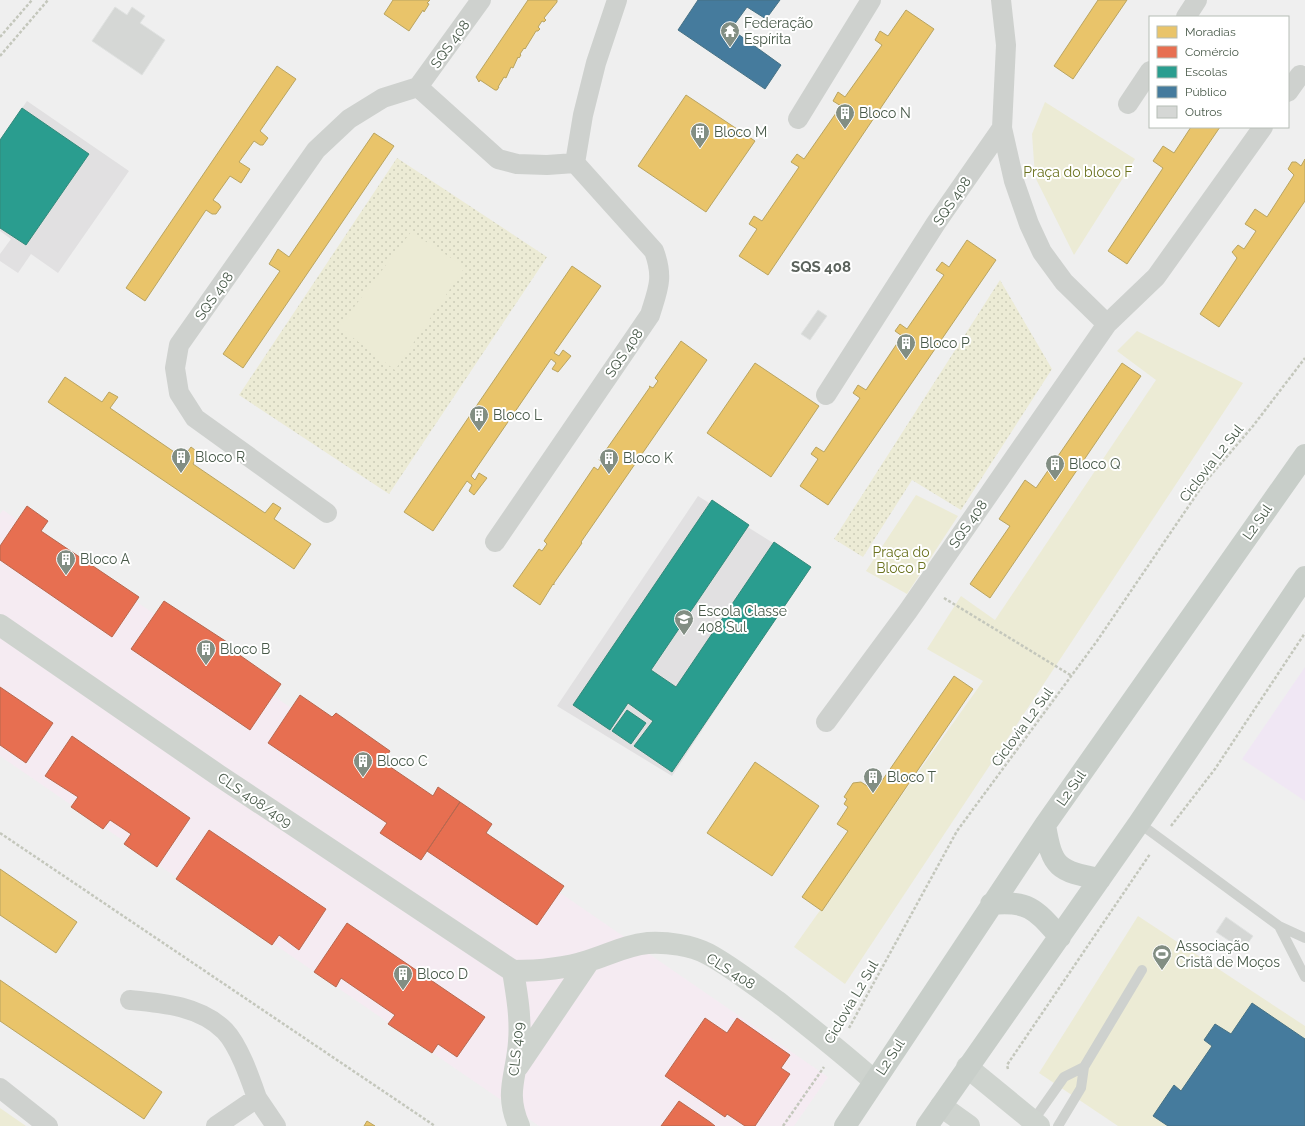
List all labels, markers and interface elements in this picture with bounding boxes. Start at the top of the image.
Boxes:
place label: Federação Espírita [744,15,813,47]
legend [1149,16,1289,128]
street label: SQS 408 [427,17,473,71]
temple icon: Federação Espírita [719,20,741,48]
text: Moradias [1185,25,1236,39]
text: Comércio [1185,45,1239,59]
text: Escolas [1185,65,1228,79]
text: Público [1185,85,1227,99]
building icon: Bloco N [834,102,856,130]
place label: Bloco N [859,105,911,121]
text: Outros [1185,105,1222,119]
building icon: Bloco M [689,121,711,149]
place label: Bloco M [714,124,767,140]
park label: Praça do bloco F [1023,164,1133,180]
street label: SQS 408 [930,173,974,229]
district label: SQS 408 [791,258,851,276]
street label: SQS 408 [192,269,236,323]
street label: SQS 408 [602,325,646,381]
building icon: Bloco P [895,332,917,360]
place label: Bloco P [920,335,970,351]
building icon: Bloco L [468,404,490,432]
place label: Bloco L [493,407,542,423]
street label: Ciclovia L2 Sul [1176,421,1246,505]
building icon: Bloco R [170,446,192,474]
building icon: Bloco K [598,447,620,475]
place label: Bloco R [195,449,245,465]
place label: Bloco K [623,450,673,466]
building icon: Bloco Q [1044,453,1066,481]
place label: Bloco Q [1069,456,1120,472]
street label: SQS 408 [946,497,990,551]
street label: L2 Sul [1239,501,1275,543]
park label: Praça do Bloco P [872,544,930,576]
building icon: Bloco A [55,548,77,576]
place label: Bloco A [80,551,131,567]
place label: Escola Classe 408 Sul [698,603,787,635]
school or university icon: Escola Classe 408 Sul [673,608,695,636]
building icon: Bloco B [195,638,217,666]
place label: Bloco B [220,641,270,657]
street label: Ciclovia L2 Sul [988,684,1056,770]
building icon: Bloco C [352,750,374,778]
place label: Bloco C [377,753,428,769]
building icon: Bloco T [862,766,884,794]
street label: L2 Sul [1053,767,1089,809]
street label: CLS 408/409 [215,769,295,831]
place label: Bloco T [887,769,937,785]
place label: Associação Cristã de Moços [1176,938,1280,970]
sports icon: Associação Cristã de Moços [1151,943,1173,971]
street label: CLS 408 [704,950,758,992]
street label: Ciclovia L2 Sul [821,957,881,1047]
building icon: Bloco D [392,963,414,991]
place label: Bloco D [417,966,468,982]
street label: CLS 409 [505,1021,527,1077]
street label: L2 Sul [872,1036,908,1078]

